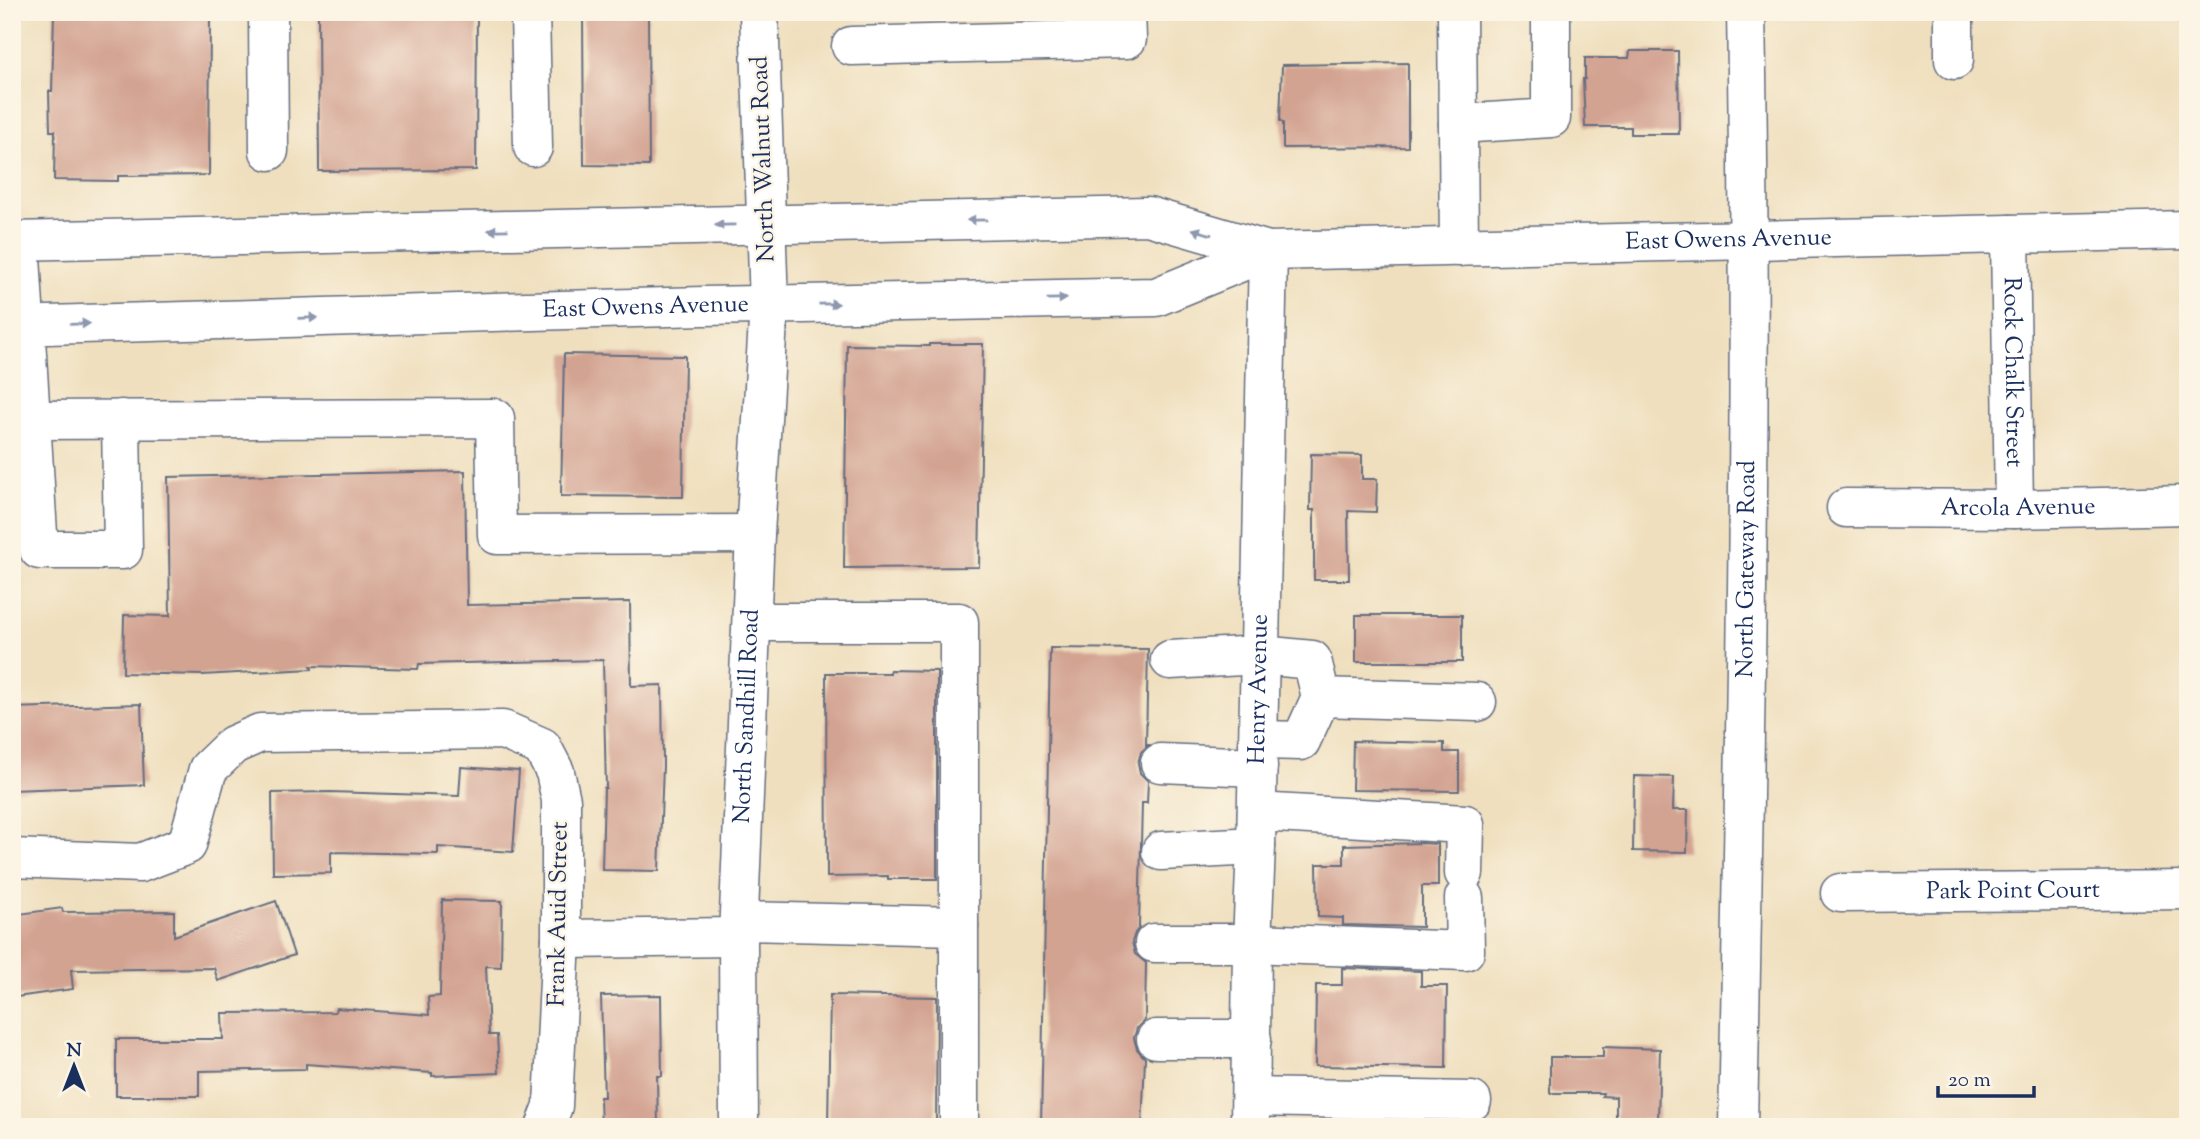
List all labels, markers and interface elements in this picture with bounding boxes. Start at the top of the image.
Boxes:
street label: North Walnut Road [743,55,785,263]
one-way arrow [966,214,988,225]
one-way arrow [714,219,736,231]
street label: East Owens Avenue [1625,221,1832,260]
one-way arrow [487,224,509,236]
one-way arrow [1192,227,1213,237]
street label: Rock Chalk Street [1994,277,2030,467]
street label: East Owens Avenue [542,288,749,328]
one-way arrow [1046,293,1068,305]
one-way arrow [818,298,840,309]
one-way arrow [297,312,319,323]
one-way arrow [70,318,92,330]
street label: North Gateway Road [1729,460,1765,678]
street label: Arcola Avenue [1940,490,2096,526]
street label: North Sandhill Road [726,608,769,824]
street label: Henry Avenue [1241,614,1278,765]
street label: Frank Auid Street [540,821,578,1007]
street label: Park Point Court [1926,874,2100,909]
north arrow [38,1030,108,1100]
text: N [66,1038,82,1065]
scale bar [1938,1055,2034,1099]
text: 20 m [1948,1066,1991,1096]

